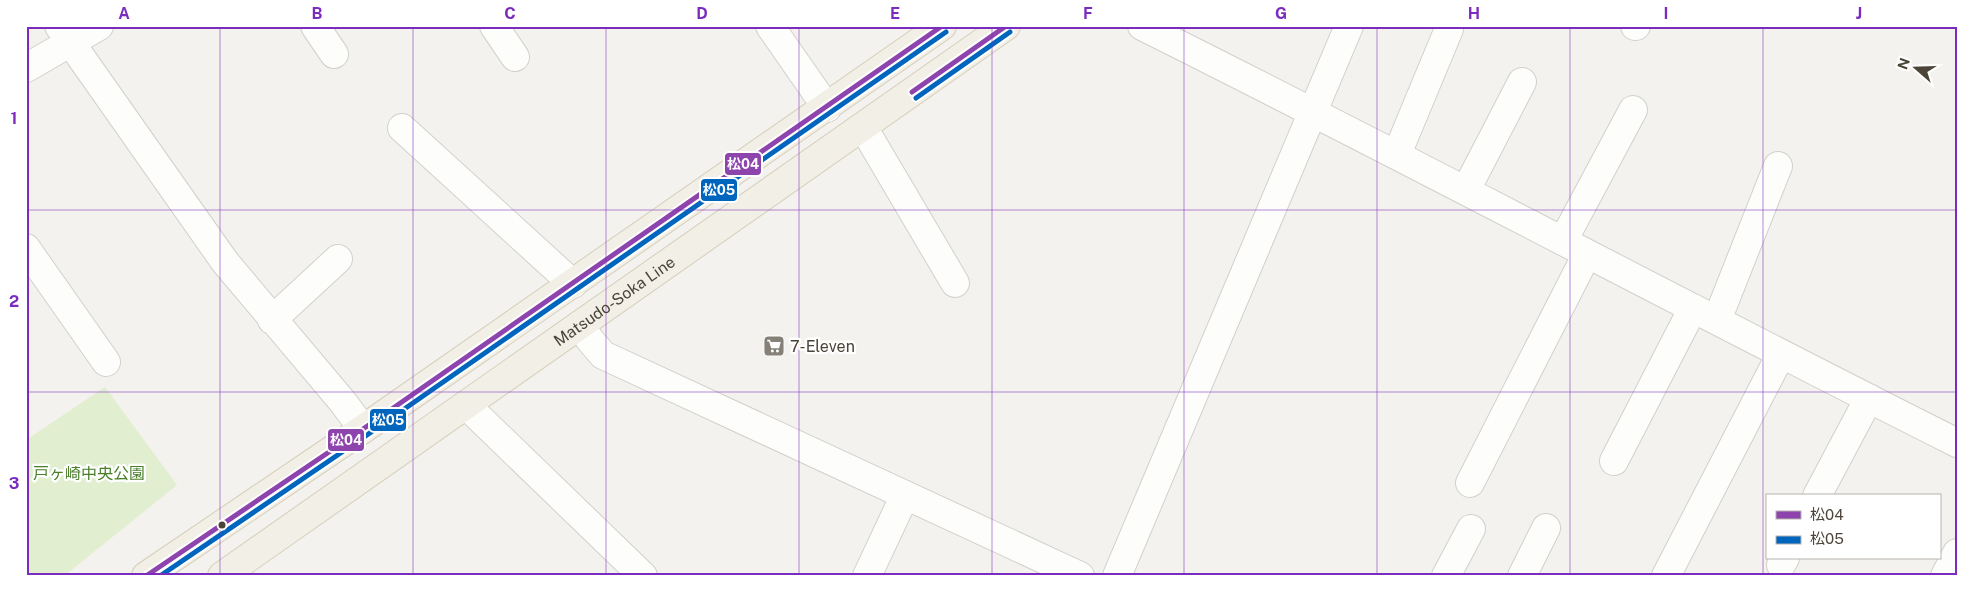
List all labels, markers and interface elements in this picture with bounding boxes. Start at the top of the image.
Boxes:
text: A [118,4,130,23]
text: B [312,4,323,23]
text: C [504,4,516,23]
text: D [696,4,708,23]
text: E [890,4,900,23]
text: F [1083,4,1093,23]
text: G [1275,4,1287,23]
text: H [1468,4,1480,23]
text: I [1664,4,1668,23]
text: J [1856,4,1862,23]
north arrow [1890,42,1940,92]
text: N [1894,56,1913,71]
text: 1 [11,109,17,128]
line badge: 松04 [724,152,762,176]
text: 松04 [727,156,759,172]
line badge: 松05 [700,178,738,202]
text: 松05 [703,182,735,198]
street label: Matsudo-Soka Line [550,252,679,350]
text: 2 [9,292,19,311]
supermarket icon: 7-Eleven [762,334,786,358]
place label: 7-Eleven [790,337,855,356]
line badge: 松05 [369,408,407,432]
text: 松05 [372,412,404,428]
line badge: 松04 [327,428,365,452]
text: 松04 [330,432,362,448]
park label: 戸ヶ崎中央公園 [33,464,145,483]
text: 3 [9,474,19,493]
legend [1766,494,1940,560]
text: 松04 [1810,506,1844,523]
unlabelled marker [217,520,227,530]
text: 松05 [1810,530,1844,547]

